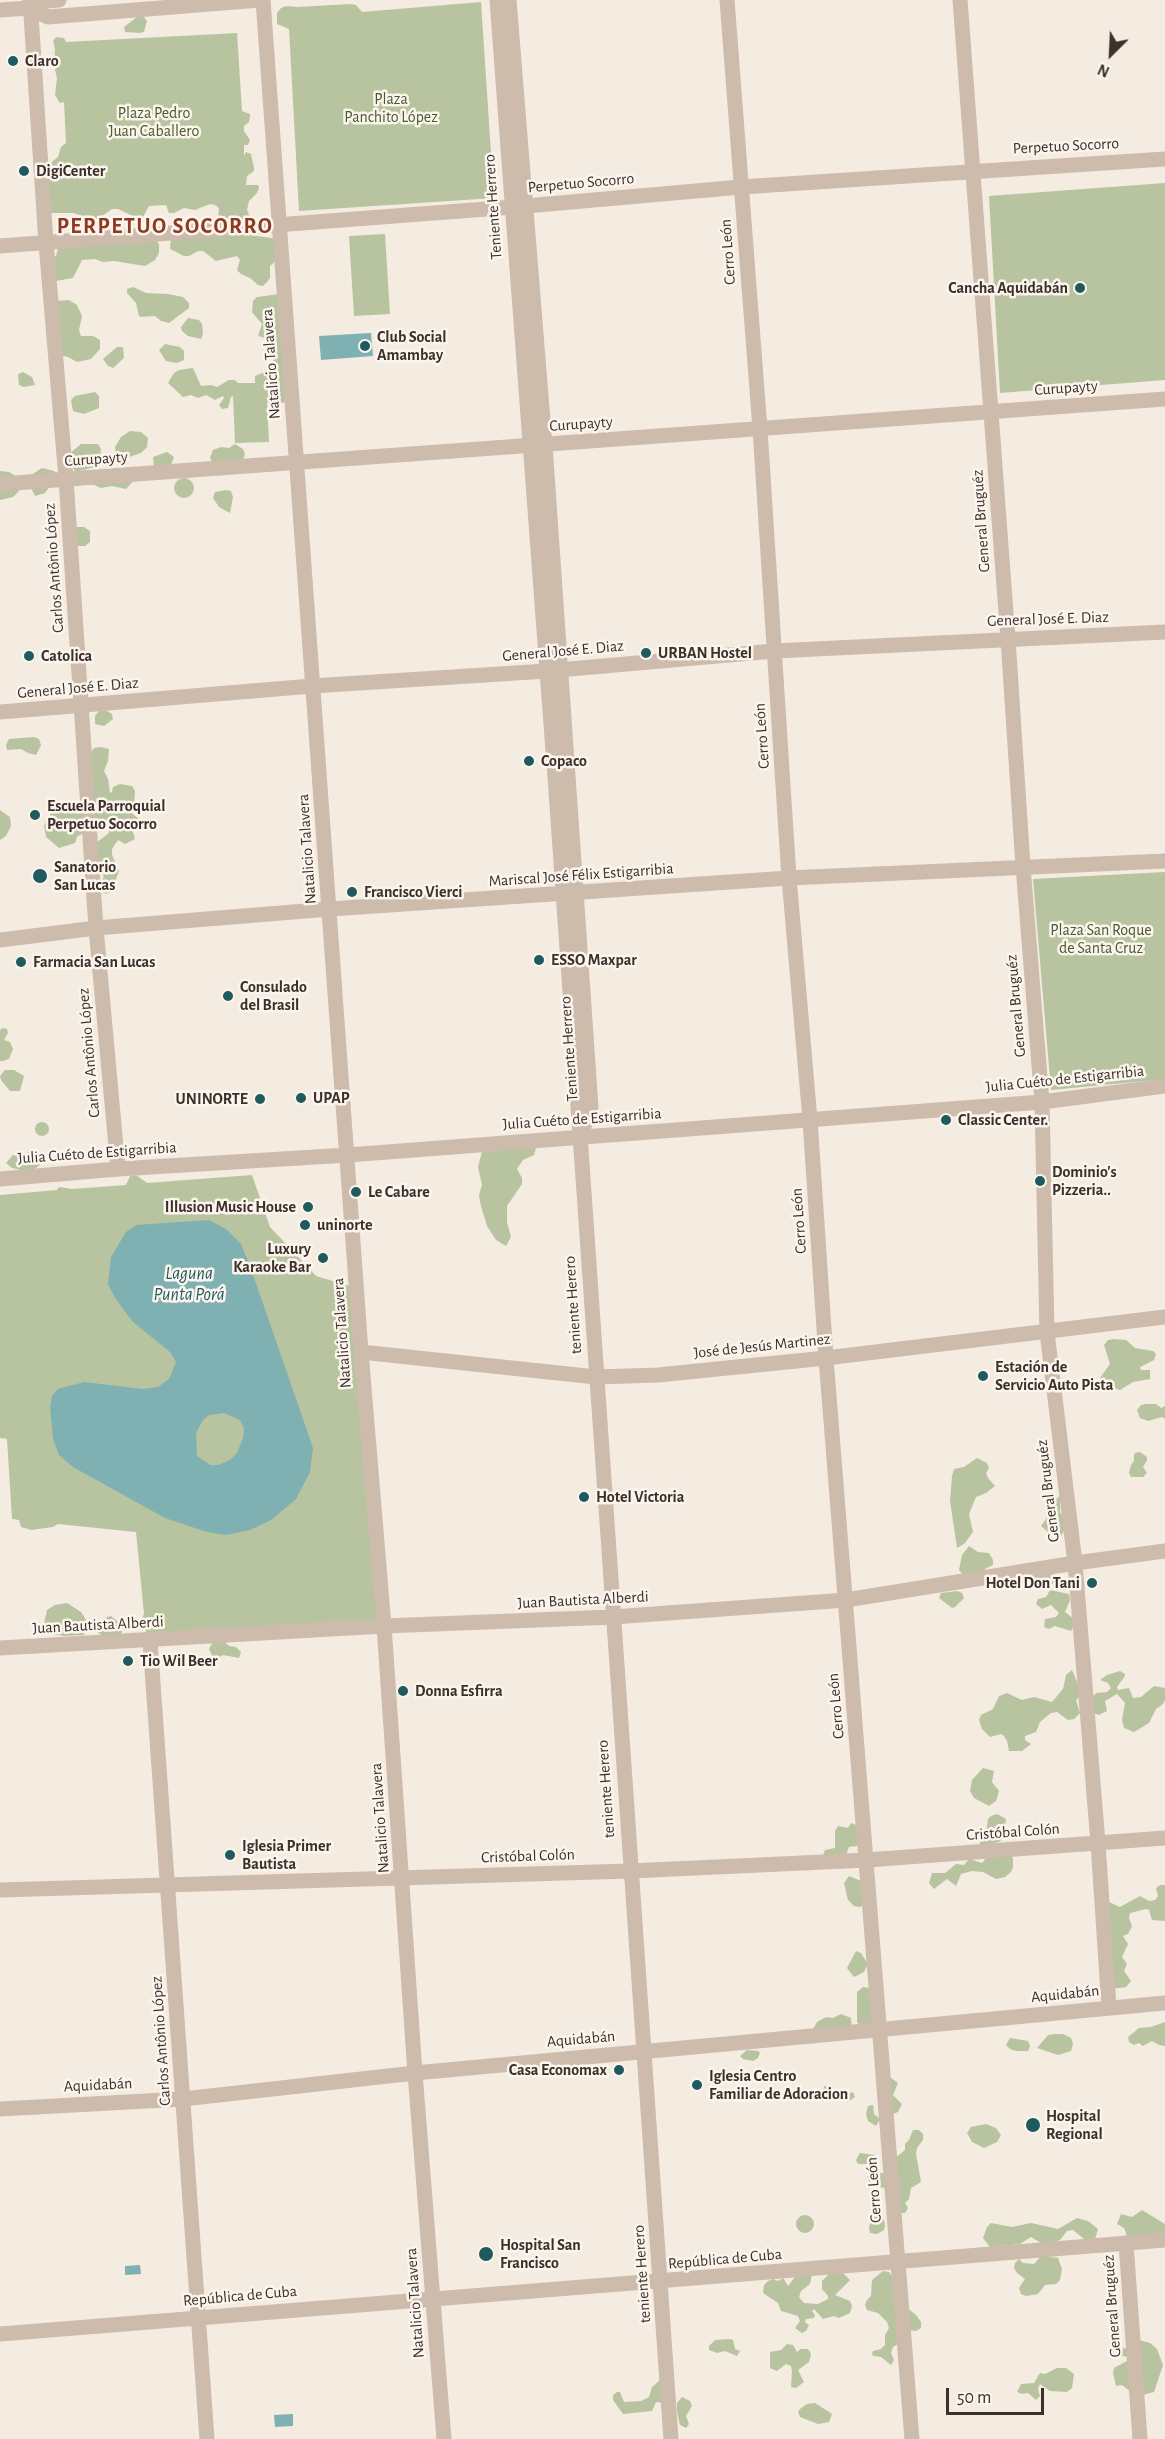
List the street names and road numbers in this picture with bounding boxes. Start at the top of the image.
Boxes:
street label: Perpetuo Socorro [1012,134,1120,158]
street label: Teniente Herrero [480,154,506,260]
street label: Perpetuo Socorro [527,169,635,197]
street label: Cerro León [716,218,740,286]
street label: Natalicio Talavera [258,308,284,420]
street label: Curupayty [1034,376,1098,400]
street label: Curupayty [549,412,613,436]
street label: Curupayty [64,447,128,471]
street label: General Bruguéz [968,469,994,573]
street label: Carlos Antônio López [40,502,68,634]
street label: General José E. Diaz [987,607,1109,631]
street label: General José E. Diaz [501,636,625,666]
street label: General José E. Diaz [16,673,140,703]
street label: Cerro León [750,702,774,770]
street label: Natalicio Talavera [294,793,320,905]
street label: Mariscal José Félix Estigarribia [488,859,674,891]
street label: General Bruguéz [1002,954,1030,1058]
street label: Carlos Antônio López [74,987,104,1119]
street label: Teniente Herrero [556,996,582,1102]
street label: Julia Cuéto de Estigarribia [985,1061,1145,1097]
street label: Julia Cuéto de Estigarribia [502,1104,662,1134]
street label: Julia Cuéto de Estigarribia [17,1138,177,1168]
street label: Cerro León [787,1187,811,1255]
street label: teniente Herero [560,1255,586,1355]
street label: Natalicio Talavera [329,1277,355,1389]
street label: José de Jesús Martinez [693,1329,831,1363]
street label: General Bruguéz [1032,1439,1064,1543]
street label: Juan Bautista Alberdi [517,1587,649,1613]
street label: Juan Bautista Alberdi [32,1612,164,1638]
street label: Cerro León [824,1672,848,1740]
street label: teniente Herero [593,1739,619,1839]
street label: Natalicio Talavera [367,1762,393,1874]
street label: Cristóbal Colón [966,1819,1060,1845]
street label: Cristóbal Colón [481,1845,575,1867]
street label: Carlos Antônio López [147,1975,175,2107]
street label: Aquidabán [1030,1981,1100,2007]
street label: Aquidabán [546,2026,616,2052]
street label: Aquidabán [63,2074,133,2096]
street label: Cerro León [862,2156,886,2224]
street label: teniente Herero [629,2224,655,2324]
street label: República de Cuba [667,2244,783,2274]
street label: Natalicio Talavera [402,2247,428,2359]
street label: General Bruguéz [1099,2254,1125,2358]
street label: República de Cuba [182,2281,298,2311]

